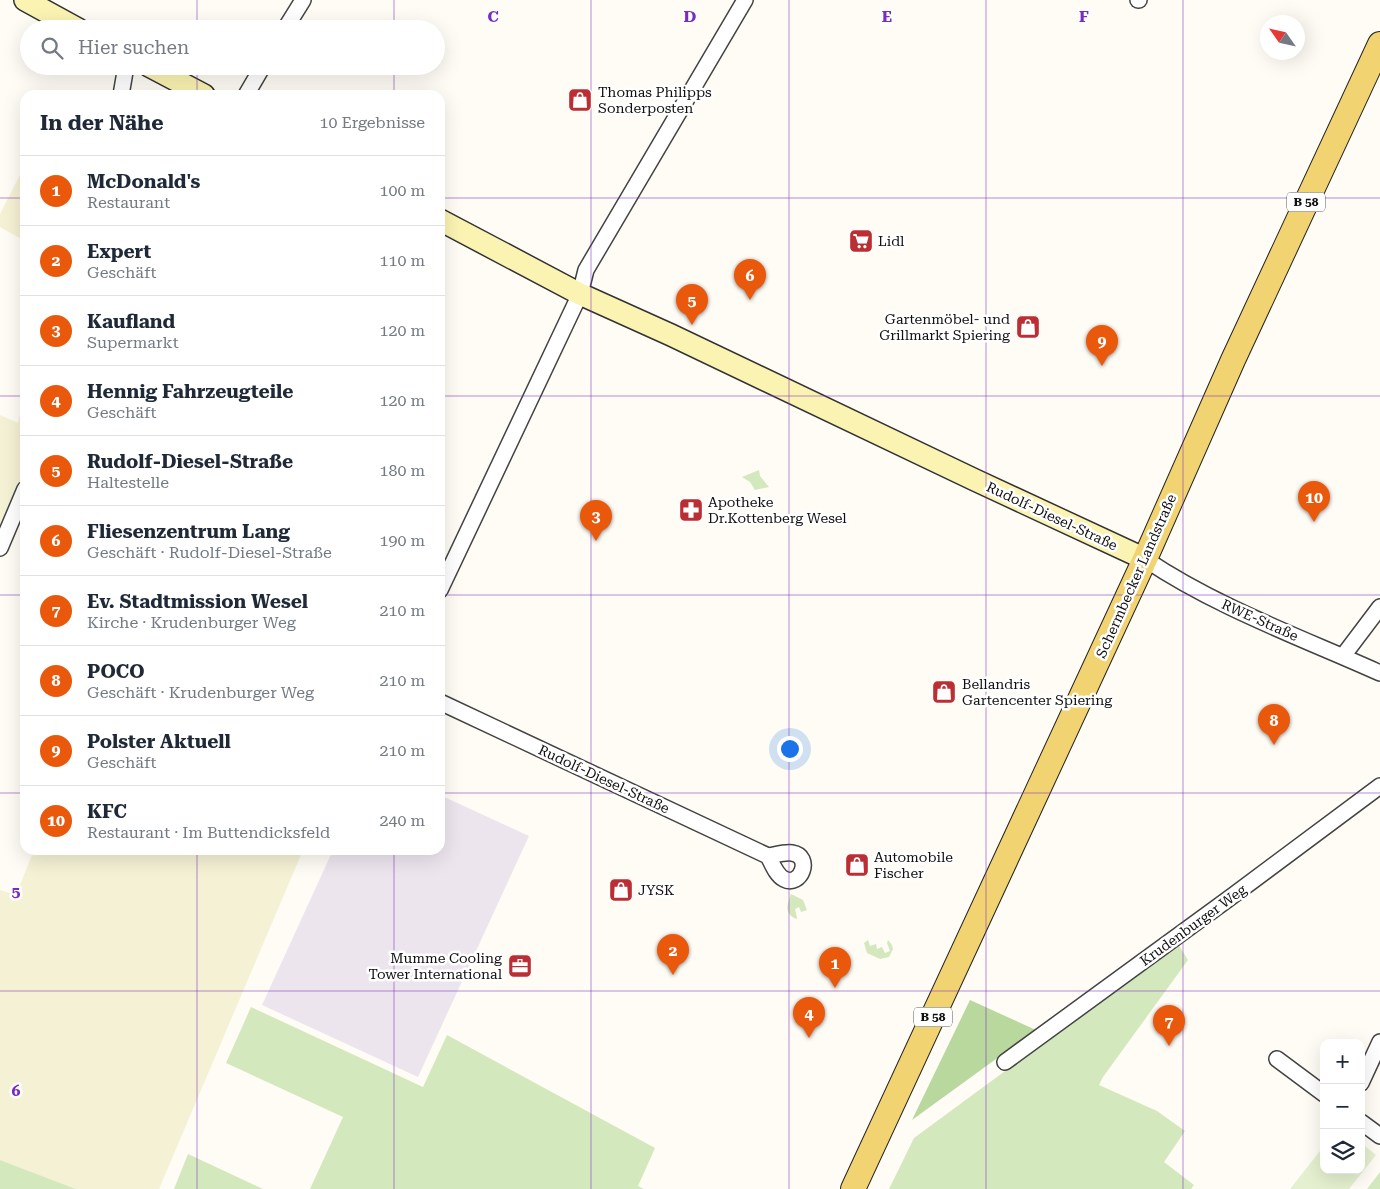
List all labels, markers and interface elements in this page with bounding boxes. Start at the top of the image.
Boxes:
text: C [487,7,499,26]
text: D [684,7,697,26]
text: E [882,7,892,26]
text: F [1079,7,1089,26]
north arrow [1260,15,1305,60]
search box [20,20,445,75]
icon: search [38,34,66,62]
text: Hier suchen [78,36,189,59]
place label: Thomas Philipps Sonderposten [598,84,712,116]
shop icon: Thomas Philipps Sonderposten [567,87,593,113]
text: In der Nähe [40,111,163,135]
text: 10 Ergebnisse [319,113,425,132]
text: McDonald's [87,170,200,193]
text: 1 [52,181,60,200]
text: 100 m [379,181,425,200]
road number: B 58 [1287,192,1325,212]
text: Restaurant [87,193,170,212]
supermarket icon: Lidl [848,228,874,254]
place label: Lidl [878,233,905,249]
text: Expert [87,240,151,263]
text: 2 [52,251,60,270]
text: 110 m [379,251,425,270]
pin: 6 [734,259,766,300]
text: Geschäft [87,263,157,282]
pin: 5 [676,284,708,325]
text: Kaufland [87,310,175,333]
place label: Gartenmöbel- und Grillmarkt Spiering [879,311,1010,343]
shop icon: Gartenmöbel- und Grillmarkt Spiering [1015,314,1041,340]
text: 3 [52,321,60,340]
text: 120 m [379,321,425,340]
pin: 9 [1086,325,1118,366]
text: Supermarkt [87,333,179,352]
text: Hennig Fahrzeugteile [87,380,293,403]
text: 4 [52,391,60,410]
text: 120 m [379,391,425,410]
text: Geschäft [87,403,157,422]
text: Rudolf-Diesel-Straße [87,450,293,473]
text: 5 [52,461,60,480]
text: 180 m [379,461,425,480]
text: Haltestelle [87,473,169,492]
street label: Rudolf-Diesel-Straße [984,479,1120,554]
pin: 10 [1298,481,1330,522]
street label: Schermbecker Landstraße [1093,491,1180,660]
place label: Apotheke Dr.Kottenberg Wesel [708,494,847,526]
pharmacy icon: Apotheke Dr.Kottenberg Wesel [678,497,704,523]
pin: 3 [580,500,612,541]
text: Fliesenzentrum Lang [87,520,290,543]
text: 6 [52,531,60,550]
text: 190 m [379,531,425,550]
text: Geschäft · Rudolf-Diesel-Straße [87,543,332,562]
text: Ev. Stadtmission Wesel [87,590,308,613]
street label: RWE-Straße [1219,596,1301,644]
text: 7 [52,601,60,620]
text: 210 m [379,601,425,620]
text: Kirche · Krudenburger Weg [87,613,296,632]
text: POCO [87,660,144,683]
text: 8 [52,671,60,690]
text: 210 m [379,671,425,690]
place label: Bellandris Gartencenter Spiering [962,676,1112,708]
shop icon: Bellandris Gartencenter Spiering [931,679,957,705]
text: Geschäft · Krudenburger Weg [87,683,314,702]
pin: 8 [1258,704,1290,745]
text: Polster Aktuell [87,730,231,753]
your location [777,736,803,762]
text: 9 [52,741,60,760]
text: 210 m [379,741,425,760]
street label: Rudolf-Diesel-Straße [536,742,672,817]
text: Geschäft [87,753,157,772]
text: KFC [87,800,127,823]
text: 10 [47,811,65,830]
text: 240 m [379,811,425,830]
text: Restaurant · Im Buttendicksfeld [87,823,330,842]
place label: Automobile Fischer [874,849,953,881]
shop icon: Automobile Fischer [844,852,870,878]
shop icon: JYSK [608,877,634,903]
street label: Krudenburger Weg [1137,881,1249,969]
text: 5 [12,882,21,901]
place label: JYSK [638,882,674,898]
pin: 2 [657,934,689,975]
pin: 1 [819,947,851,988]
place label: Mumme Cooling Tower International [368,950,503,982]
office icon: Mumme Cooling Tower International [507,953,533,979]
pin: 4 [793,997,825,1038]
pin: 7 [1153,1005,1185,1046]
road number: B 58 [914,1008,952,1026]
map controls [1320,1039,1365,1174]
button: + [1320,1039,1365,1084]
text: 6 [12,1081,21,1100]
button: − [1320,1084,1365,1129]
button: layers [1320,1129,1365,1174]

